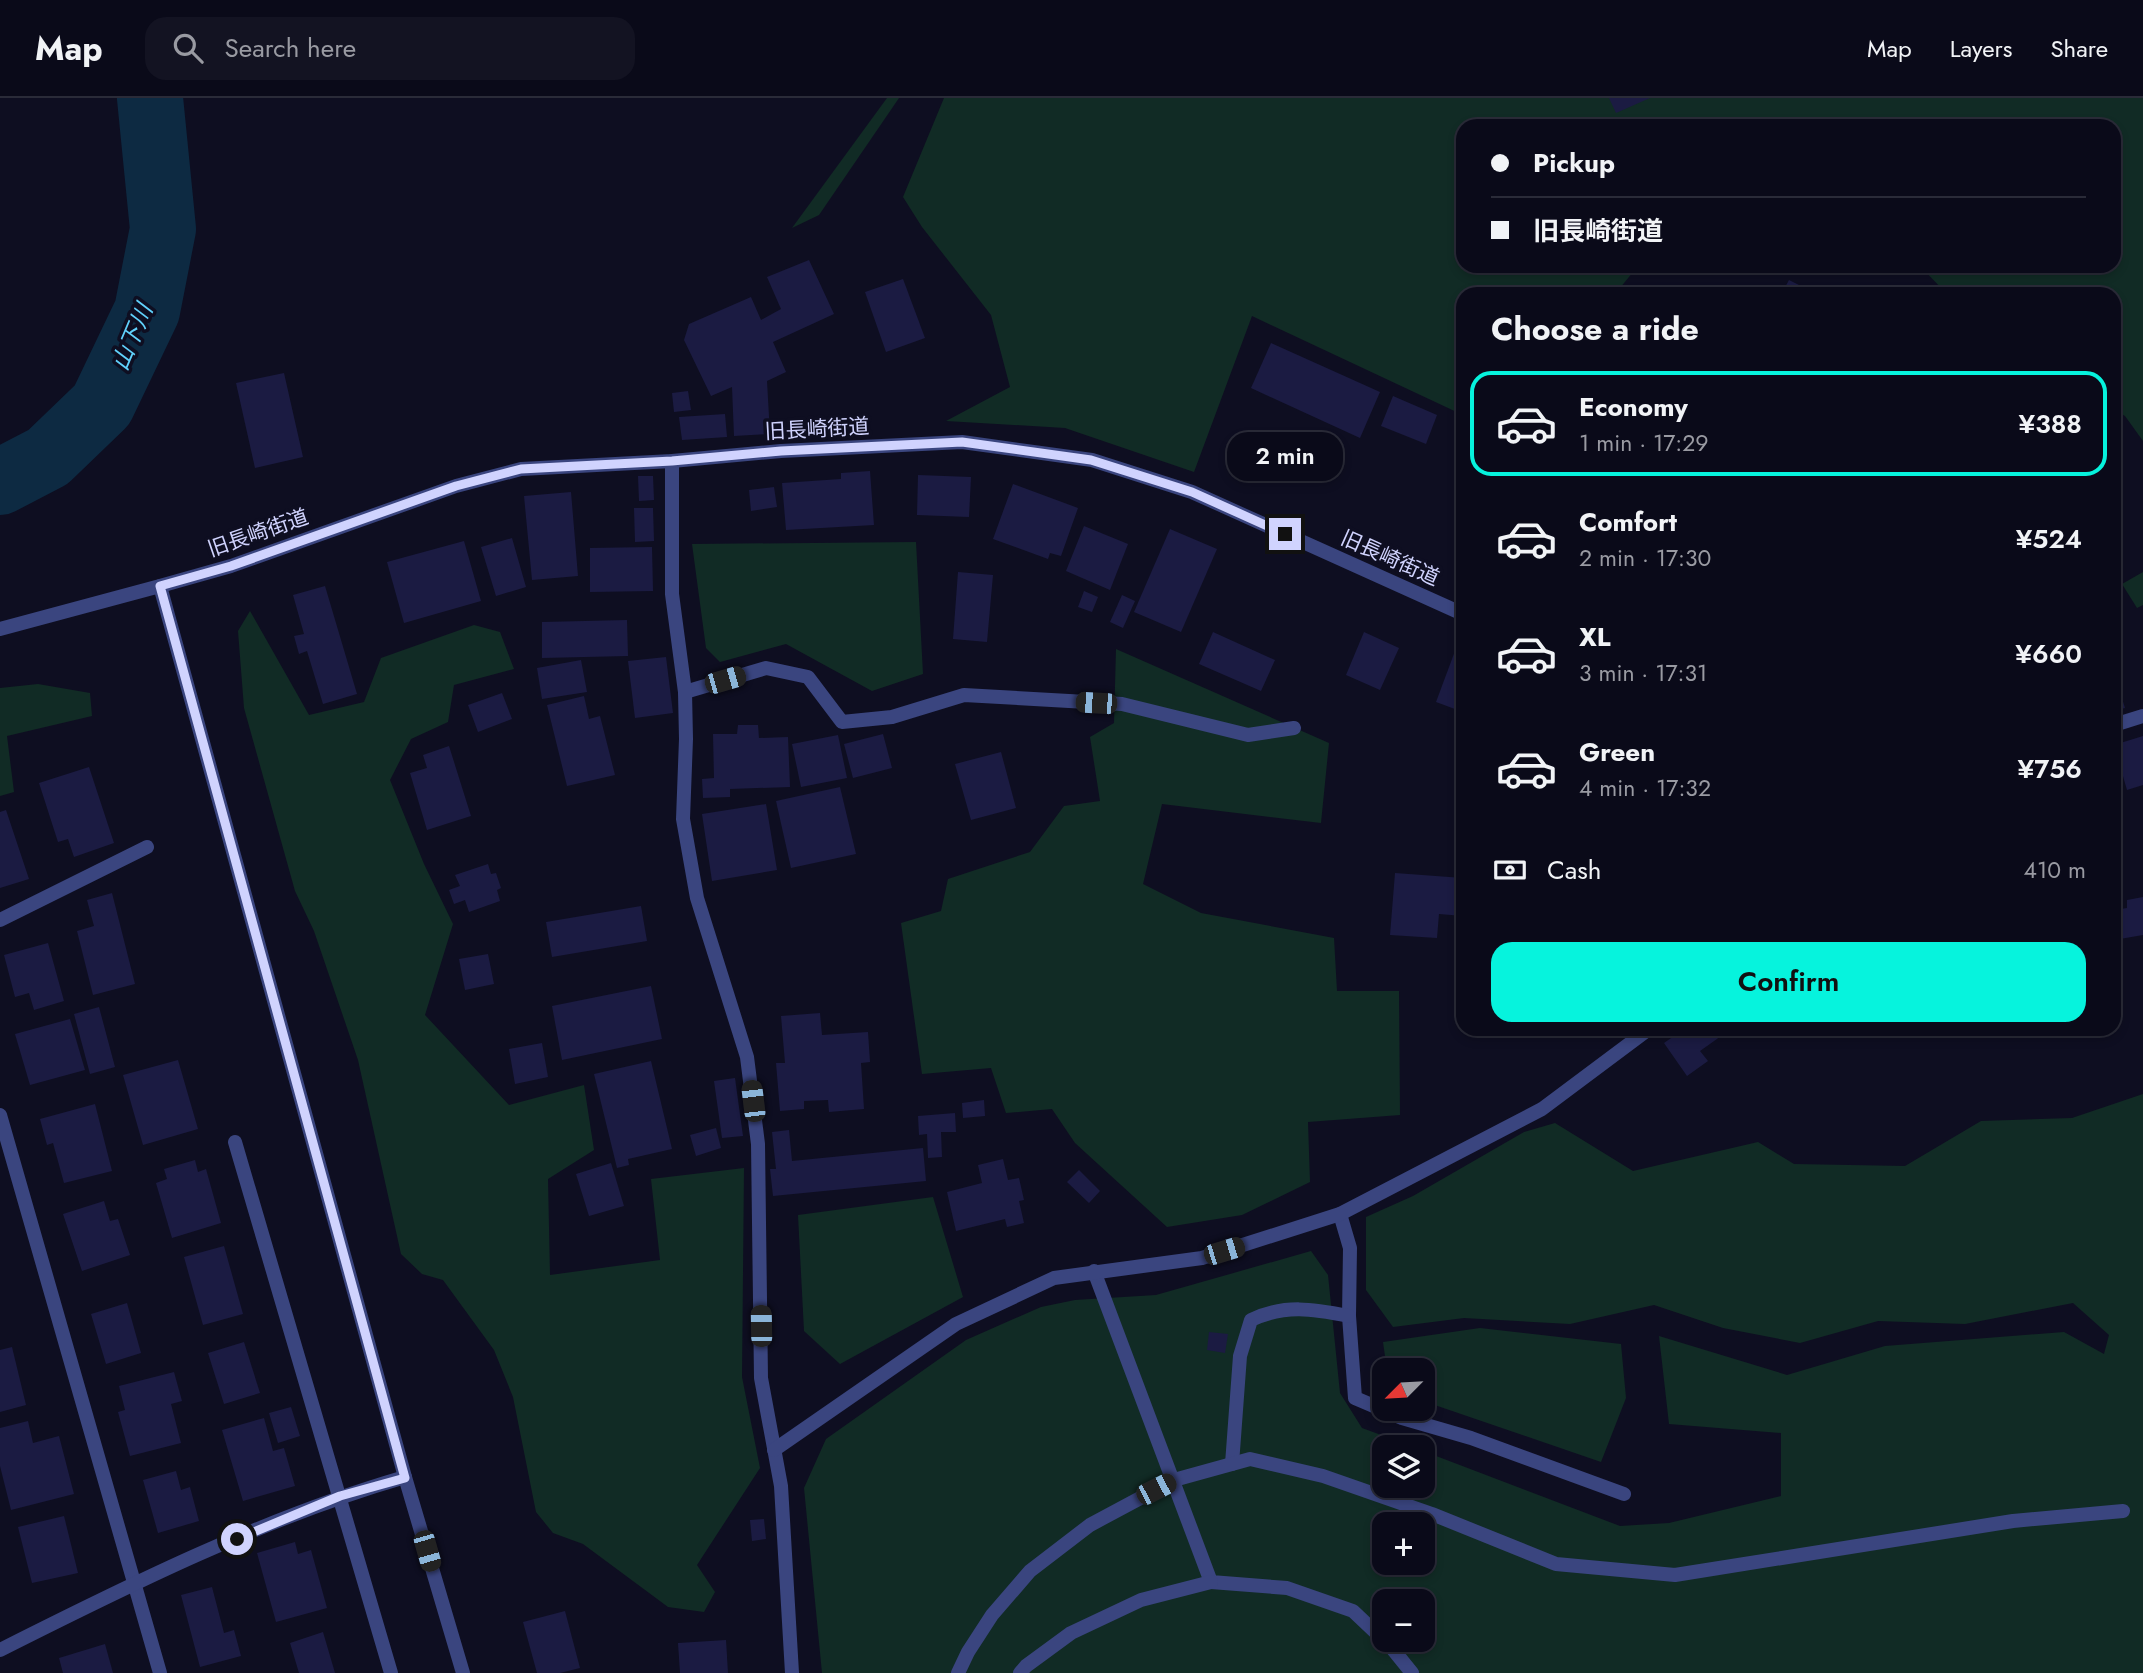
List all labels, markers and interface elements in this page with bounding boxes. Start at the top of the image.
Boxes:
search box [145,17,635,80]
text: Map [35,25,103,72]
icon: search [169,29,207,67]
text: Search here [225,29,356,67]
text: Map [1867,31,1912,66]
text: Layers [1950,31,2012,66]
text: Share [2050,31,2108,66]
text: Pickup [1533,144,1615,182]
text: 旧長崎街道 [1533,212,1663,250]
water label: 山下川 [103,296,162,375]
text: Choose a ride [1491,306,1699,352]
text: Economy [1579,388,1688,426]
icon: car [1495,392,1558,455]
text: ¥388 [2019,405,2082,443]
street label: 旧長崎街道 [764,411,870,447]
text: 1 min · 17:29 [1579,426,1709,460]
callout: 2 min [1227,432,1343,482]
text: 2 min [1255,439,1315,473]
street label: 旧長崎街道 [203,502,313,564]
text: Comfort [1579,503,1677,541]
icon: car [1495,507,1558,570]
route end [1269,518,1301,550]
text: ¥524 [2016,520,2082,558]
street label: 旧長崎街道 [1336,523,1444,593]
text: 2 min · 17:30 [1579,541,1711,575]
text: XL [1579,618,1611,656]
icon: car [1495,622,1558,685]
text: ¥660 [2015,635,2082,673]
text: 3 min · 17:31 [1579,656,1707,690]
car [702,664,749,696]
car [1075,691,1118,715]
text: Green [1579,733,1655,771]
icon: car [1495,737,1558,800]
text: ¥756 [2018,750,2082,788]
text: 4 min · 17:32 [1579,771,1711,805]
icon: cash [1491,851,1529,889]
text: Cash [1547,851,1601,889]
text: 410 m [2024,853,2086,887]
button: Confirm [1491,942,2086,1022]
car [741,1079,766,1123]
car [1201,1235,1248,1267]
car [751,1305,772,1347]
north arrow [1372,1358,1435,1421]
map controls [1372,1358,1435,1652]
button: layers [1372,1435,1435,1498]
car [1133,1470,1180,1508]
button: + [1372,1512,1435,1575]
route start [221,1523,253,1555]
car [412,1528,443,1574]
button: − [1372,1589,1435,1652]

